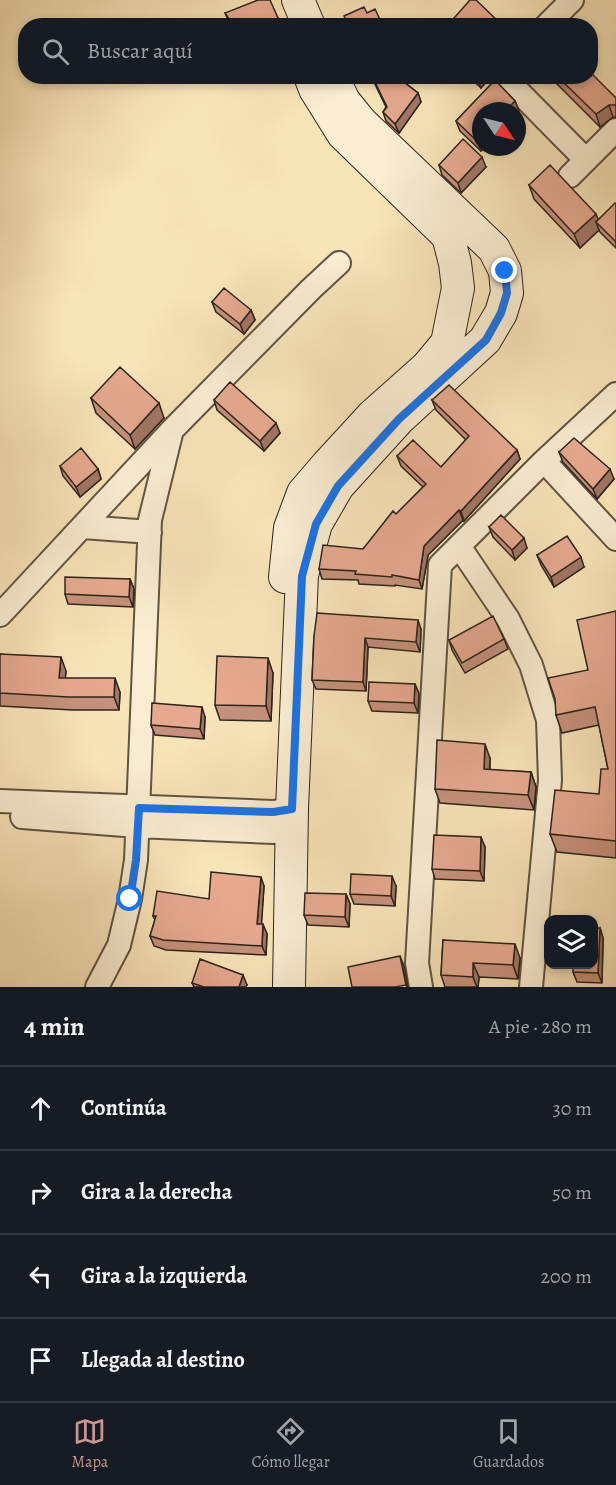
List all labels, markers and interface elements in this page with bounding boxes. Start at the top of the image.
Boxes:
search box [18,18,598,84]
icon: search [39,35,72,68]
text: Buscar aquí [87,36,193,66]
north arrow [472,102,526,156]
route end [491,257,517,283]
route start [116,885,142,911]
map controls [544,915,598,969]
button: layers [544,915,598,969]
text: 4 min [24,1009,85,1044]
text: A pie · 280 m [489,1013,592,1040]
icon: ahead [24,1092,57,1125]
text: Continúa [81,1093,167,1123]
text: 30 m [552,1095,592,1122]
icon: right [24,1176,57,1209]
text: Gira a la derecha [81,1177,232,1207]
text: 50 m [552,1179,592,1206]
icon: left [24,1260,57,1293]
text: Gira a la izquierda [81,1261,247,1291]
text: 200 m [541,1263,592,1290]
icon: arrive [24,1344,57,1377]
text: Llegada al destino [81,1345,245,1375]
tab: Mapa [72,1415,108,1473]
tab: Cómo llegar [251,1415,330,1473]
tab: Guardados [473,1415,544,1473]

